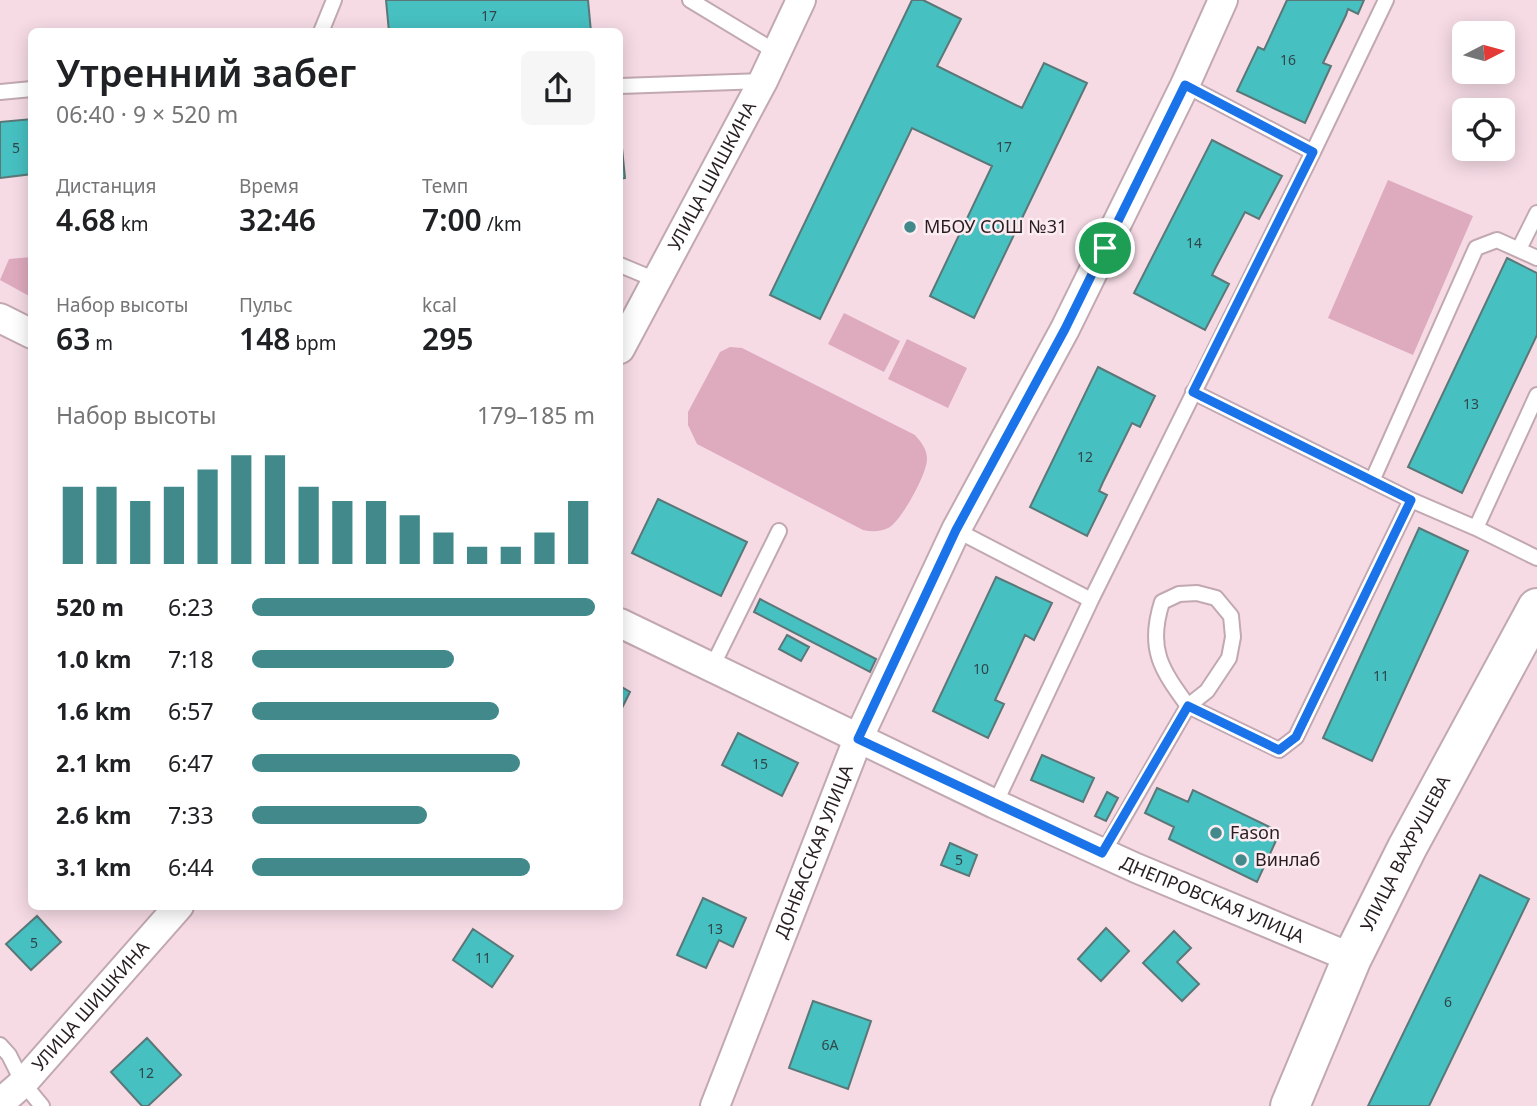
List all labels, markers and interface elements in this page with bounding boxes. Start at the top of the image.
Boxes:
house number: 17 [481,6,497,25]
north arrow [1452,21,1516,84]
map controls [1452,21,1515,161]
text: Утренний забег [56,46,356,98]
house number: 16 [1280,50,1296,69]
button: share [521,51,595,125]
street label: УЛИЦА ШИШКИНА [662,96,761,254]
text: 06:40 · 9 × 520 m [56,98,238,130]
button: locate [1452,98,1515,161]
house number: 17 [996,137,1012,156]
house number: 5 [12,138,20,157]
text: Дистанция [56,173,156,199]
text: Время [239,173,299,199]
text: Темп [422,173,468,199]
text: 4.68 [56,199,116,240]
text: 32:46 [239,199,316,240]
text: 7:00 [422,199,482,240]
text: km [116,211,149,237]
text: /km [482,211,522,237]
place label: МБОУ СОШ №31 [924,214,1067,238]
pin [1075,218,1135,278]
marker: МБОУ СОШ №31 [902,219,918,235]
icon: arrive [1086,229,1124,267]
house number: 14 [1186,233,1202,252]
text: Набор высоты [56,292,188,318]
text: Пульс [239,292,293,318]
text: kcal [422,292,457,318]
text: 63 [56,318,90,359]
text: 148 [239,318,290,359]
text: 295 [422,318,473,359]
text: m [90,330,113,356]
text: bpm [290,330,337,356]
house number: 13 [1463,394,1479,413]
text: Набор высоты [56,399,216,431]
text: 179–185 m [477,399,595,431]
house number: 12 [1077,447,1093,466]
text: 520 m [56,591,124,623]
text: 6:23 [168,591,214,623]
text: 1.0 km [56,643,131,675]
text: 7:18 [168,643,214,675]
house number: 10 [973,659,989,678]
house number: 11 [1373,666,1389,685]
text: 1.6 km [56,695,131,727]
text: 6:57 [168,695,214,727]
text: 2.1 km [56,747,131,779]
text: 6:47 [168,747,214,779]
house number: 15 [752,754,768,773]
street label: ДОНБАССКАЯ УЛИЦА [769,760,858,942]
street label: УЛИЦА ВАХРУШЕВА [1354,770,1455,935]
text: 2.6 km [56,799,131,831]
text: 7:33 [168,799,214,831]
place label: Fason [1230,820,1280,844]
marker: Fason [1208,825,1224,841]
place label: Винлаб [1255,847,1320,871]
house number: 5 [955,850,963,869]
street label: ДНЕПРОВСКАЯ УЛИЦА [1117,850,1309,948]
text: 3.1 km [56,851,131,883]
text: 6:44 [168,851,214,883]
marker: Винлаб [1233,852,1249,868]
house number: 13 [707,919,723,938]
house number: 5 [30,933,38,952]
street label: УЛИЦА ШИШКИНА [26,935,154,1076]
house number: 11 [475,948,491,967]
house number: 6 [1444,992,1452,1011]
house number: 6А [822,1035,839,1054]
house number: 12 [138,1063,154,1082]

